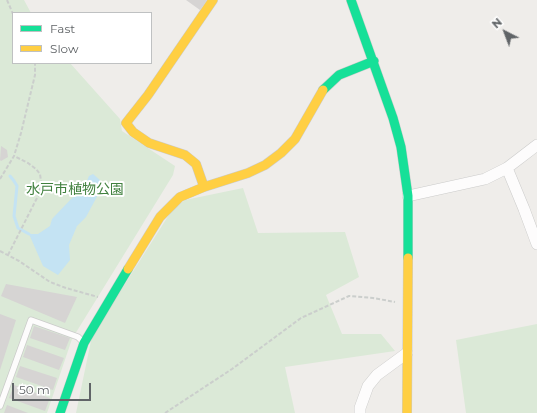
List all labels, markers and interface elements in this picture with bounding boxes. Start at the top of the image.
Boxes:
legend [12,12,152,64]
north arrow [485,12,525,52]
text: N [489,15,505,31]
text: Fast [50,21,75,36]
text: Slow [50,41,79,56]
park label: 水戸市植物公園 [26,182,124,198]
scale bar [14,375,93,401]
text: 50 m [19,382,50,397]

